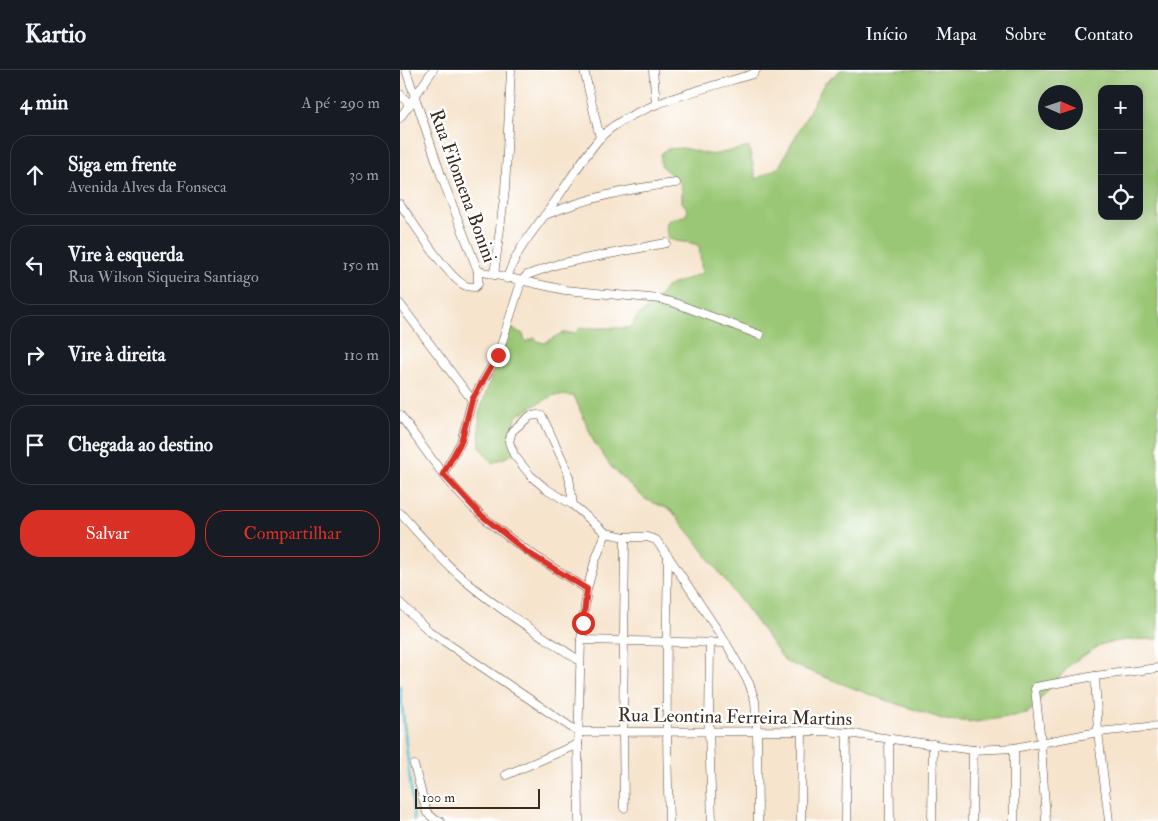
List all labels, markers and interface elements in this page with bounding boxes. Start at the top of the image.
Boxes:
text: Kartio [25,19,86,50]
text: Início [866,23,907,46]
text: Mapa [935,23,977,46]
text: Sobre [1005,23,1046,46]
text: Contato [1074,23,1133,46]
north arrow [1038,85,1083,130]
map controls [1098,85,1143,220]
button: + [1098,85,1143,130]
text: 4 min [20,89,68,116]
text: A pé · 290 m [302,93,380,113]
street label: Rua Filomena Bonini [424,106,502,266]
button: − [1098,130,1143,175]
text: Siga em frente [68,153,176,177]
icon: ahead [21,161,49,189]
text: 30 m [349,165,379,185]
button: locate [1098,175,1143,220]
text: Avenida Alves da Fonseca [68,177,227,197]
text: Vire à esquerda [68,243,183,267]
icon: left [21,251,49,279]
text: 150 m [342,255,379,275]
text: Rua Wilson Siqueira Santiago [68,267,259,287]
icon: right [21,341,49,369]
text: Vire à direita [68,343,165,367]
route end [487,344,510,367]
text: 110 m [344,345,379,365]
icon: arrive [21,431,49,459]
text: Chegada ao destino [68,433,213,457]
button: Salvar [20,510,195,557]
button: Compartilhar [205,510,380,557]
route start [572,612,595,635]
street label: Rua Leontina Ferreira Martins [618,703,852,731]
scale bar [415,786,540,809]
text: 100 m [422,789,455,806]

